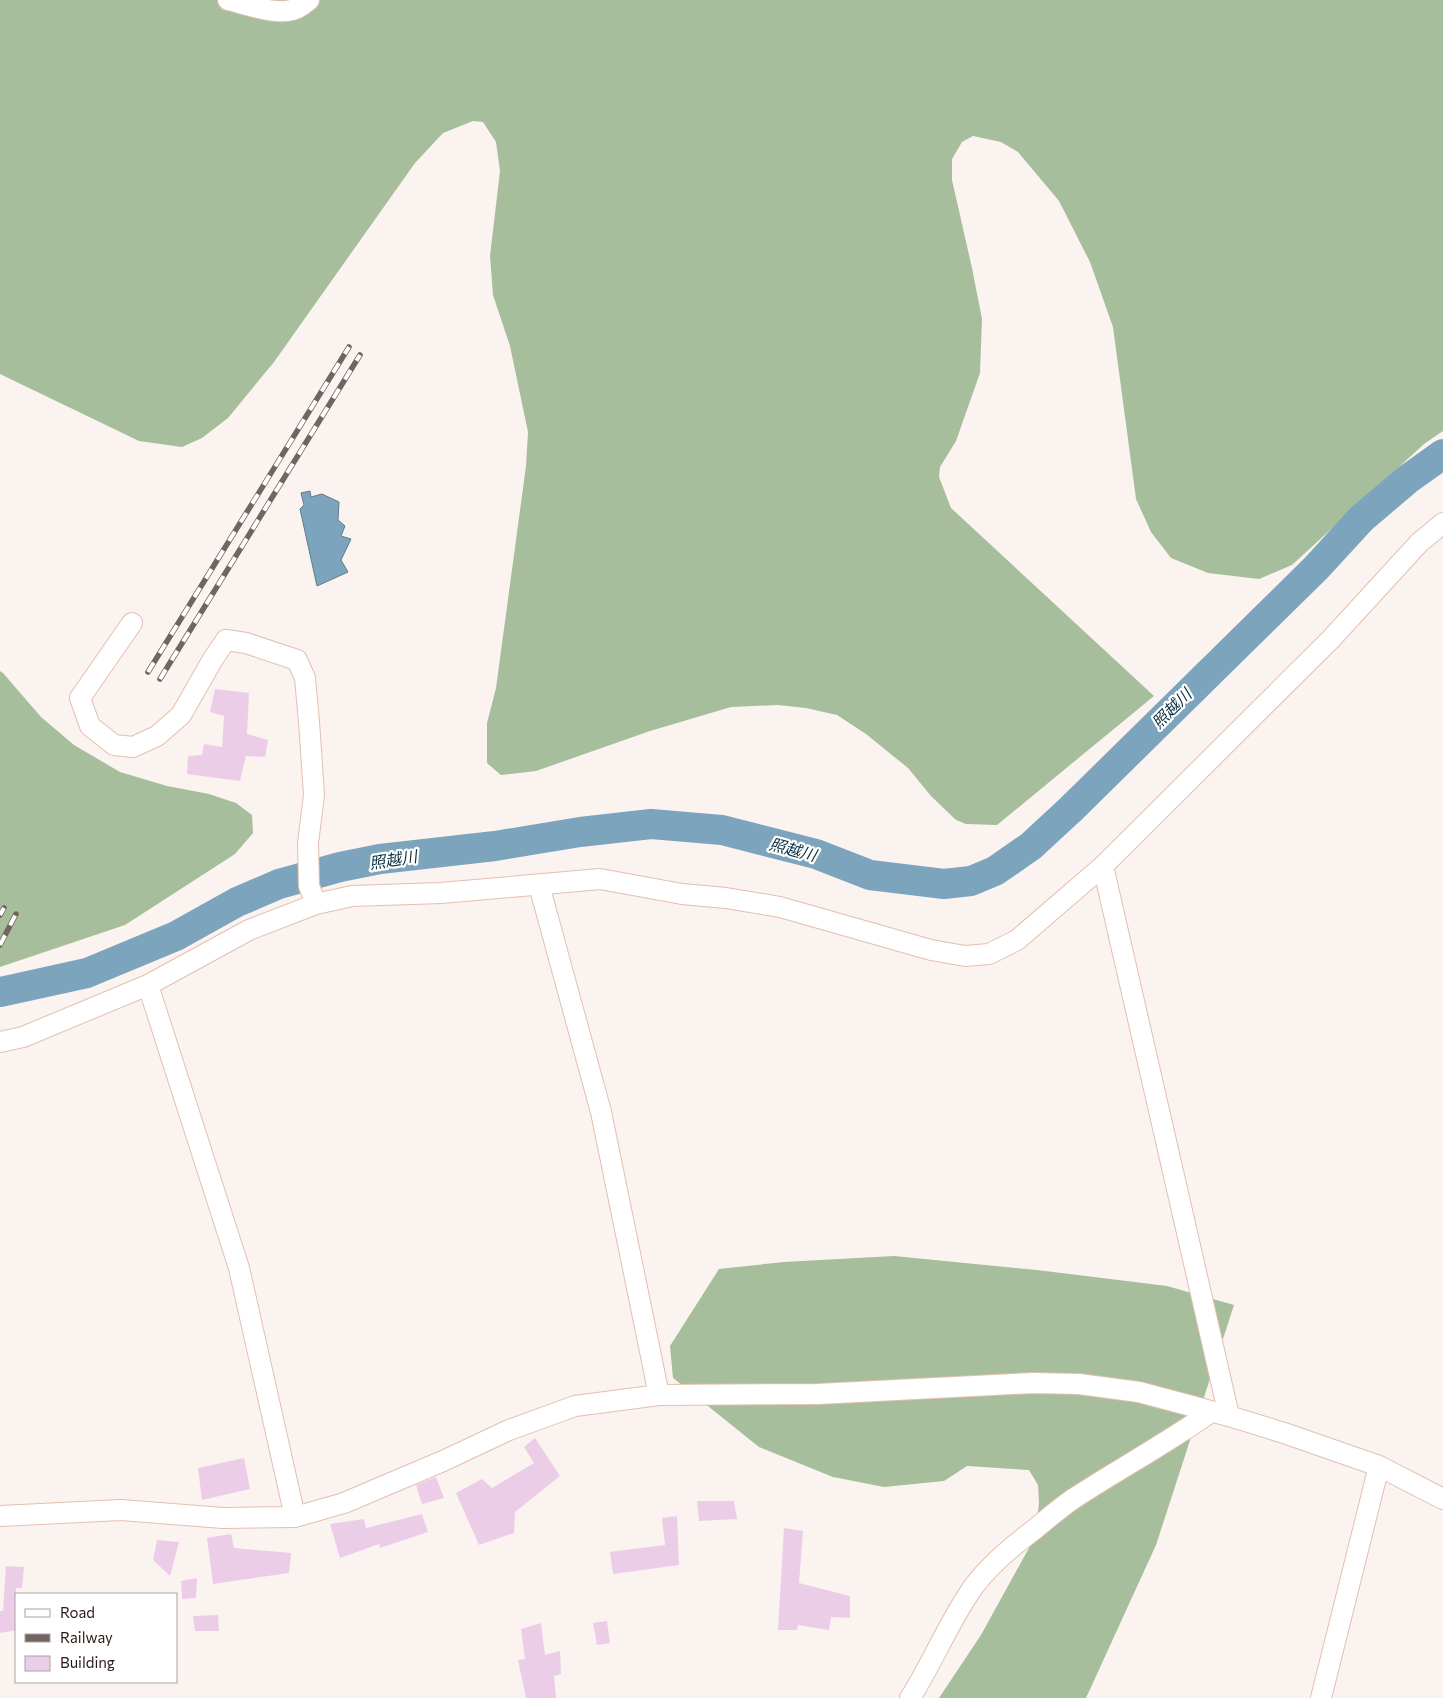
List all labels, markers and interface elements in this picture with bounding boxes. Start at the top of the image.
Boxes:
water label: 照越川 [1147,683,1196,732]
water label: 照越川 [767,834,821,865]
water label: 照越川 [368,846,420,872]
legend [15,1593,178,1683]
text: Road [60,1603,95,1621]
text: Railway [60,1628,113,1646]
text: Building [60,1653,115,1671]

